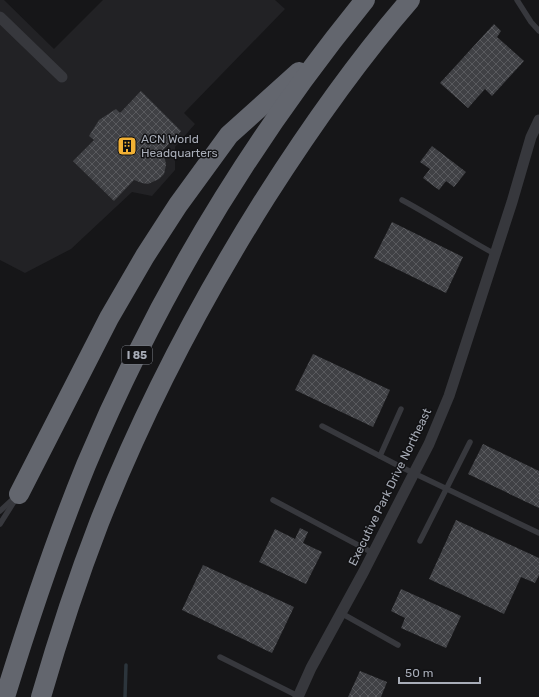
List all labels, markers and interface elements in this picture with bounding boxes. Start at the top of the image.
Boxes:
place label: ACN World Headquarters [141,132,218,160]
building icon: ACN World Headquarters [116,135,138,157]
road number: I 85 [122,346,152,364]
street label: Executive Park Drive Northeast [346,406,434,568]
scale bar [399,659,480,685]
text: 50 m [405,666,433,680]

